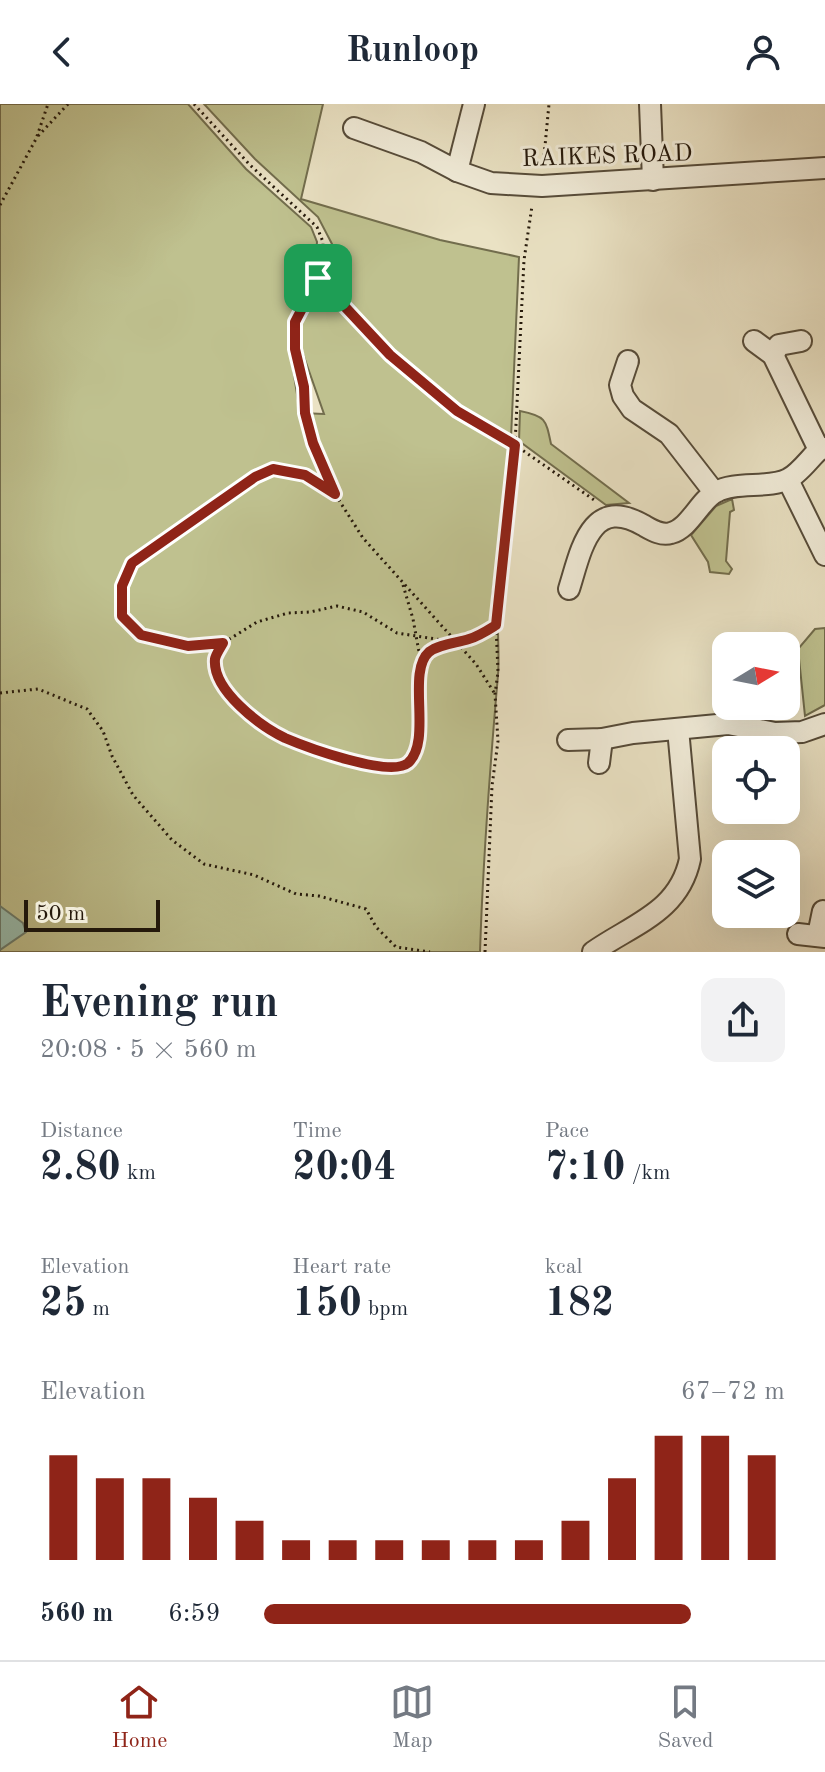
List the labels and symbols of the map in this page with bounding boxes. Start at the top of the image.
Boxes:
street label: RAIKES ROAD [521,142,693,172]
pin [284,244,352,312]
north arrow [712,632,800,720]
scale bar [24,896,160,932]

